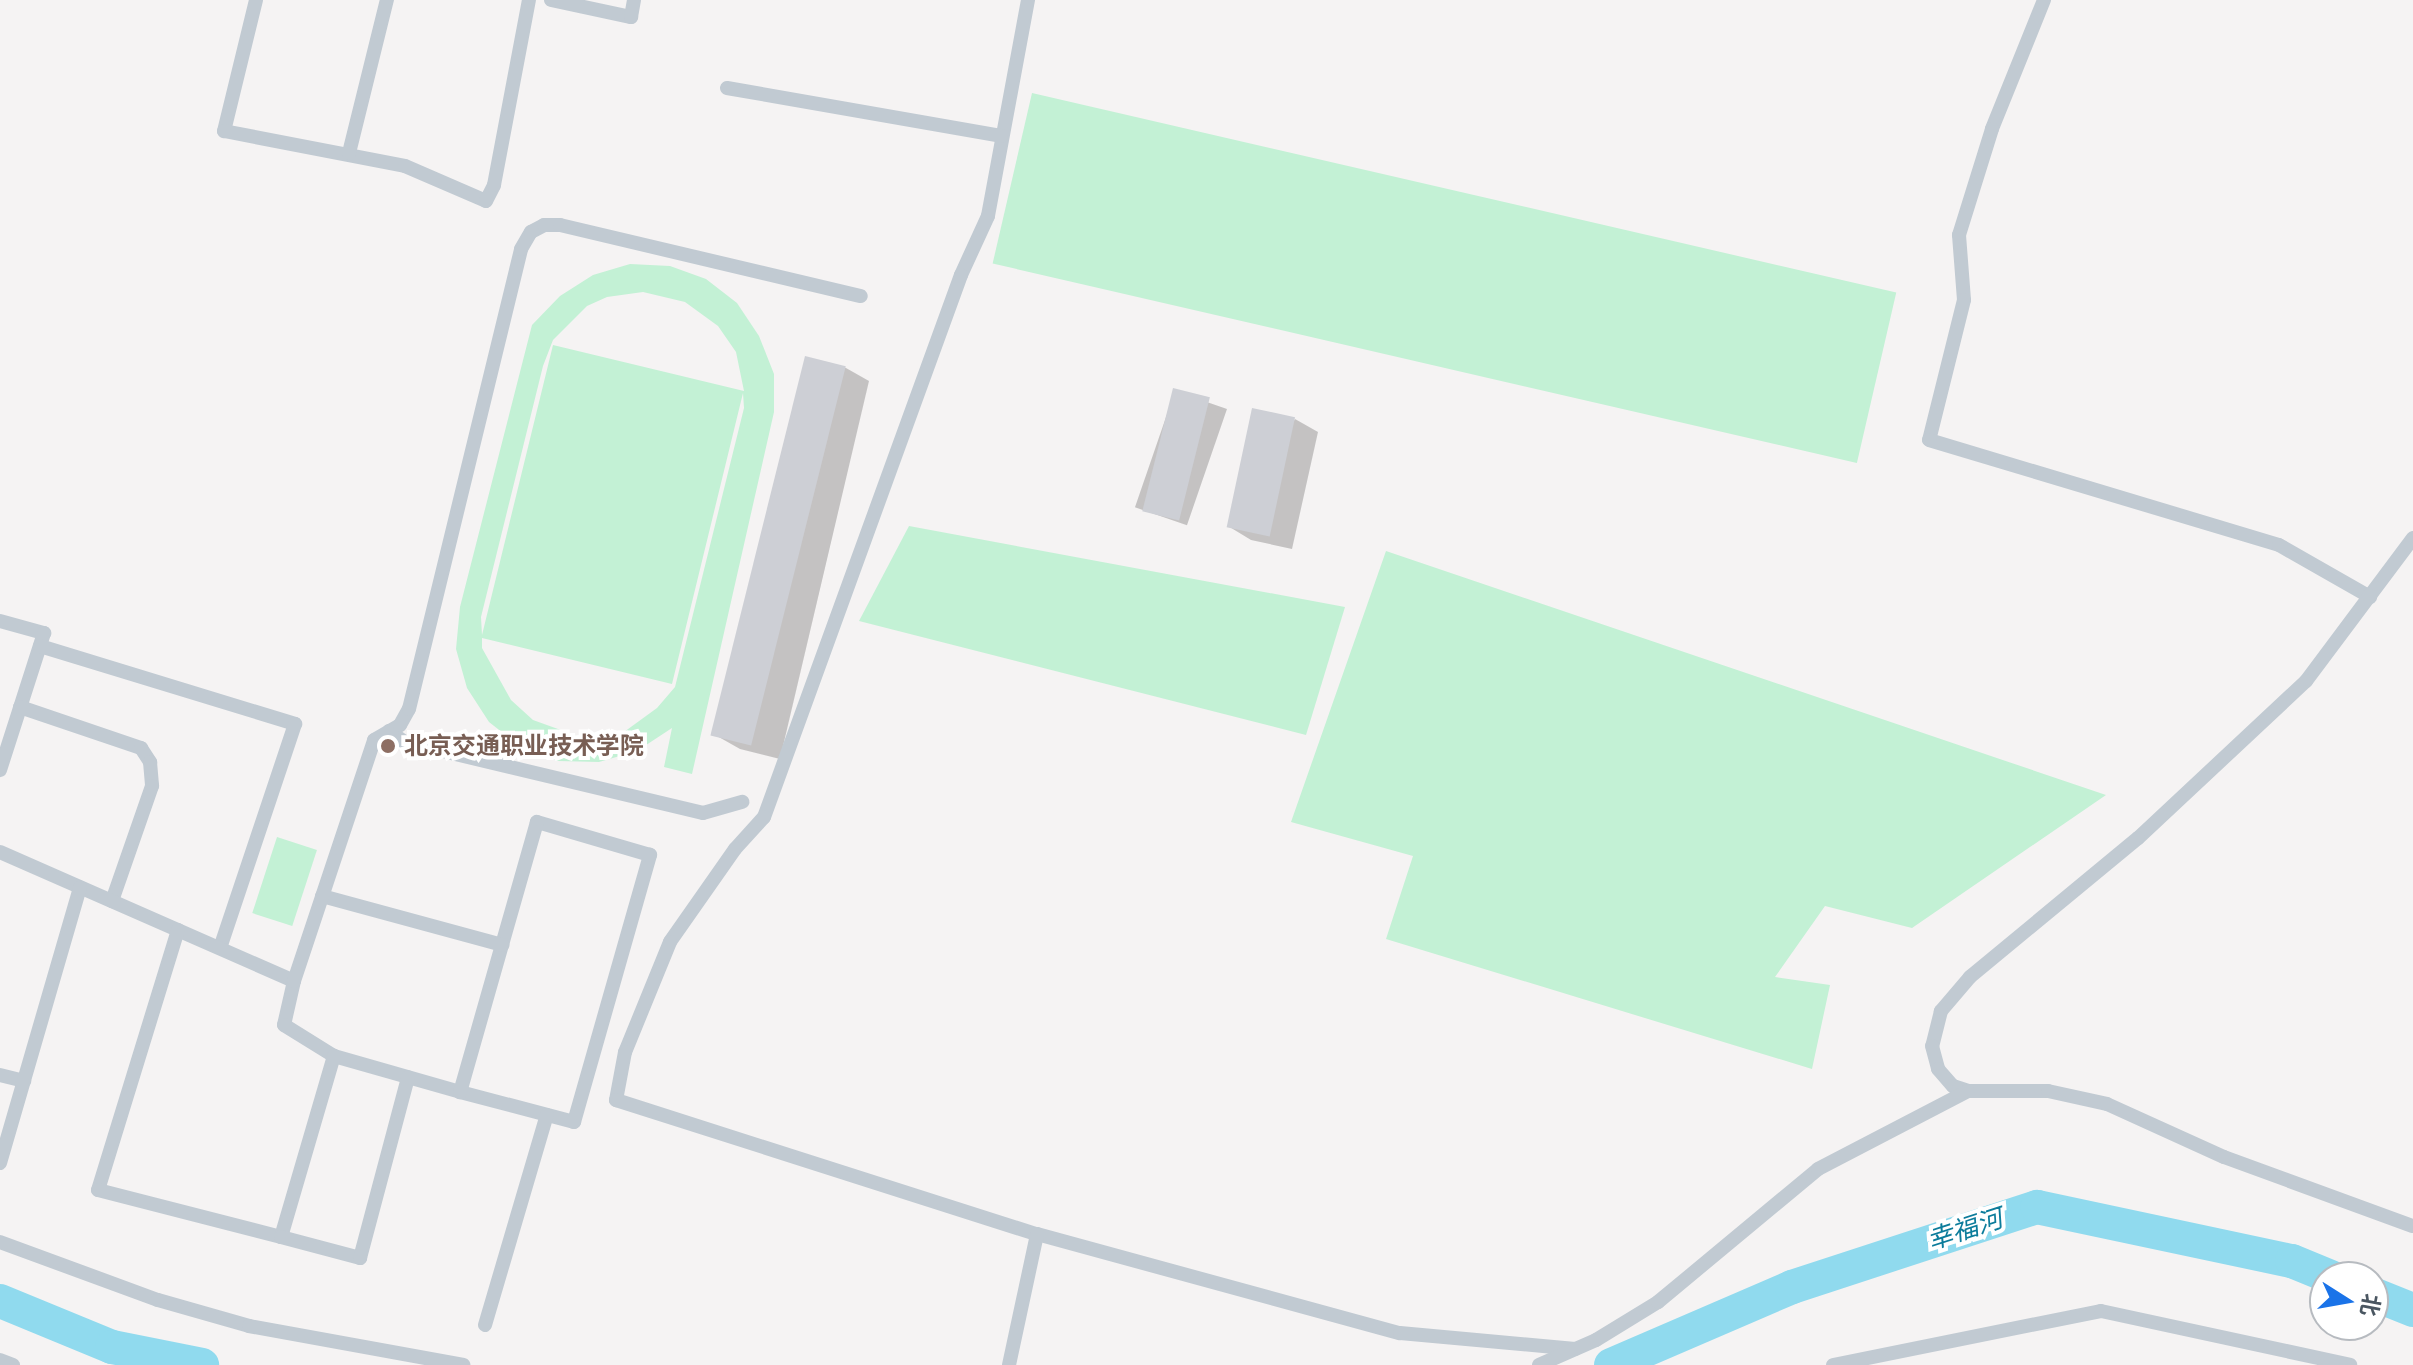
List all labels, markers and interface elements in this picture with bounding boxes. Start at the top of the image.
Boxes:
place label: 北京交通职业技术学院 [404,732,644,760]
marker: 北京交通职业技术学院 [379,737,397,755]
water label: 幸福河 [1923,1203,2007,1257]
north arrow [2309,1261,2389,1341]
text: 北 [2353,1291,2388,1319]

